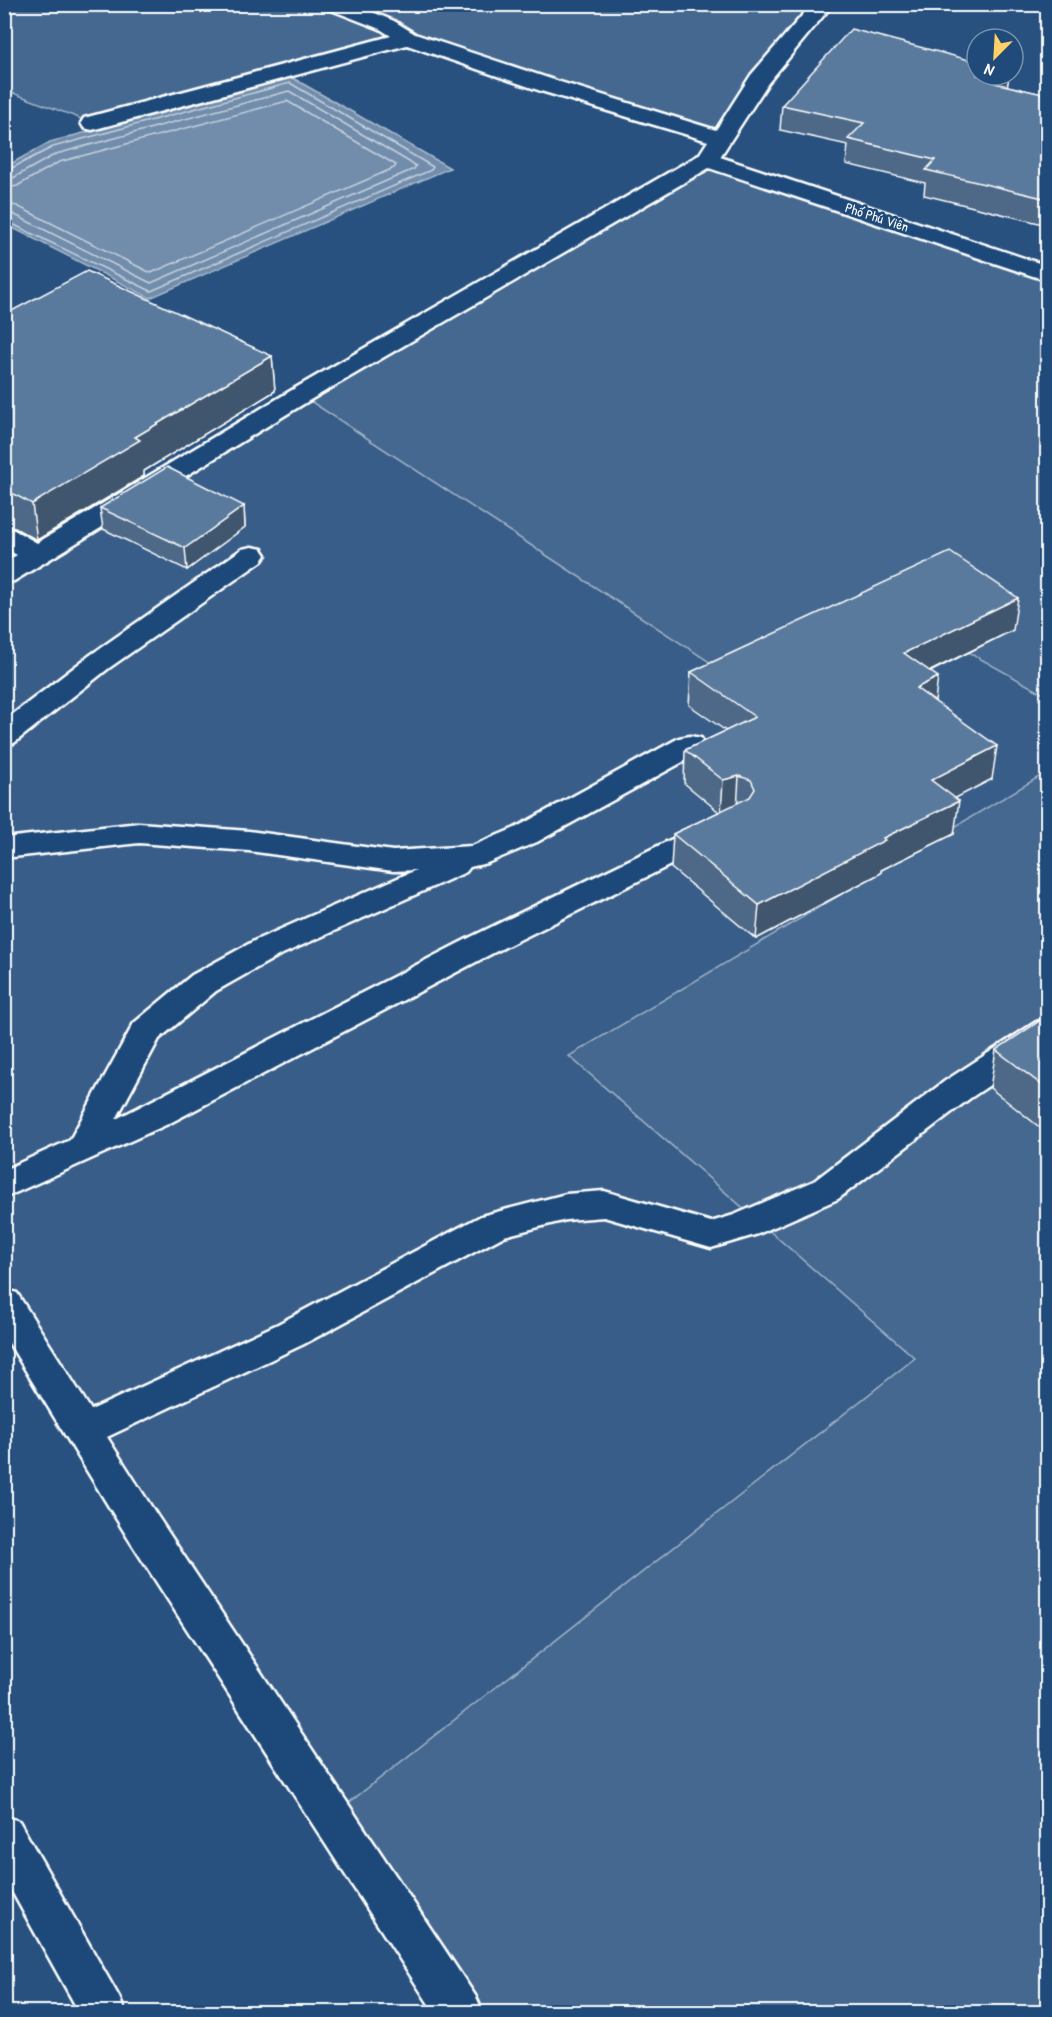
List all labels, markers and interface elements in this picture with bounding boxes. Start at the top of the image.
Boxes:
north arrow [965,27,1025,87]
text: N [980,59,997,82]
street label: Phố Phú Viên [843,197,911,236]

